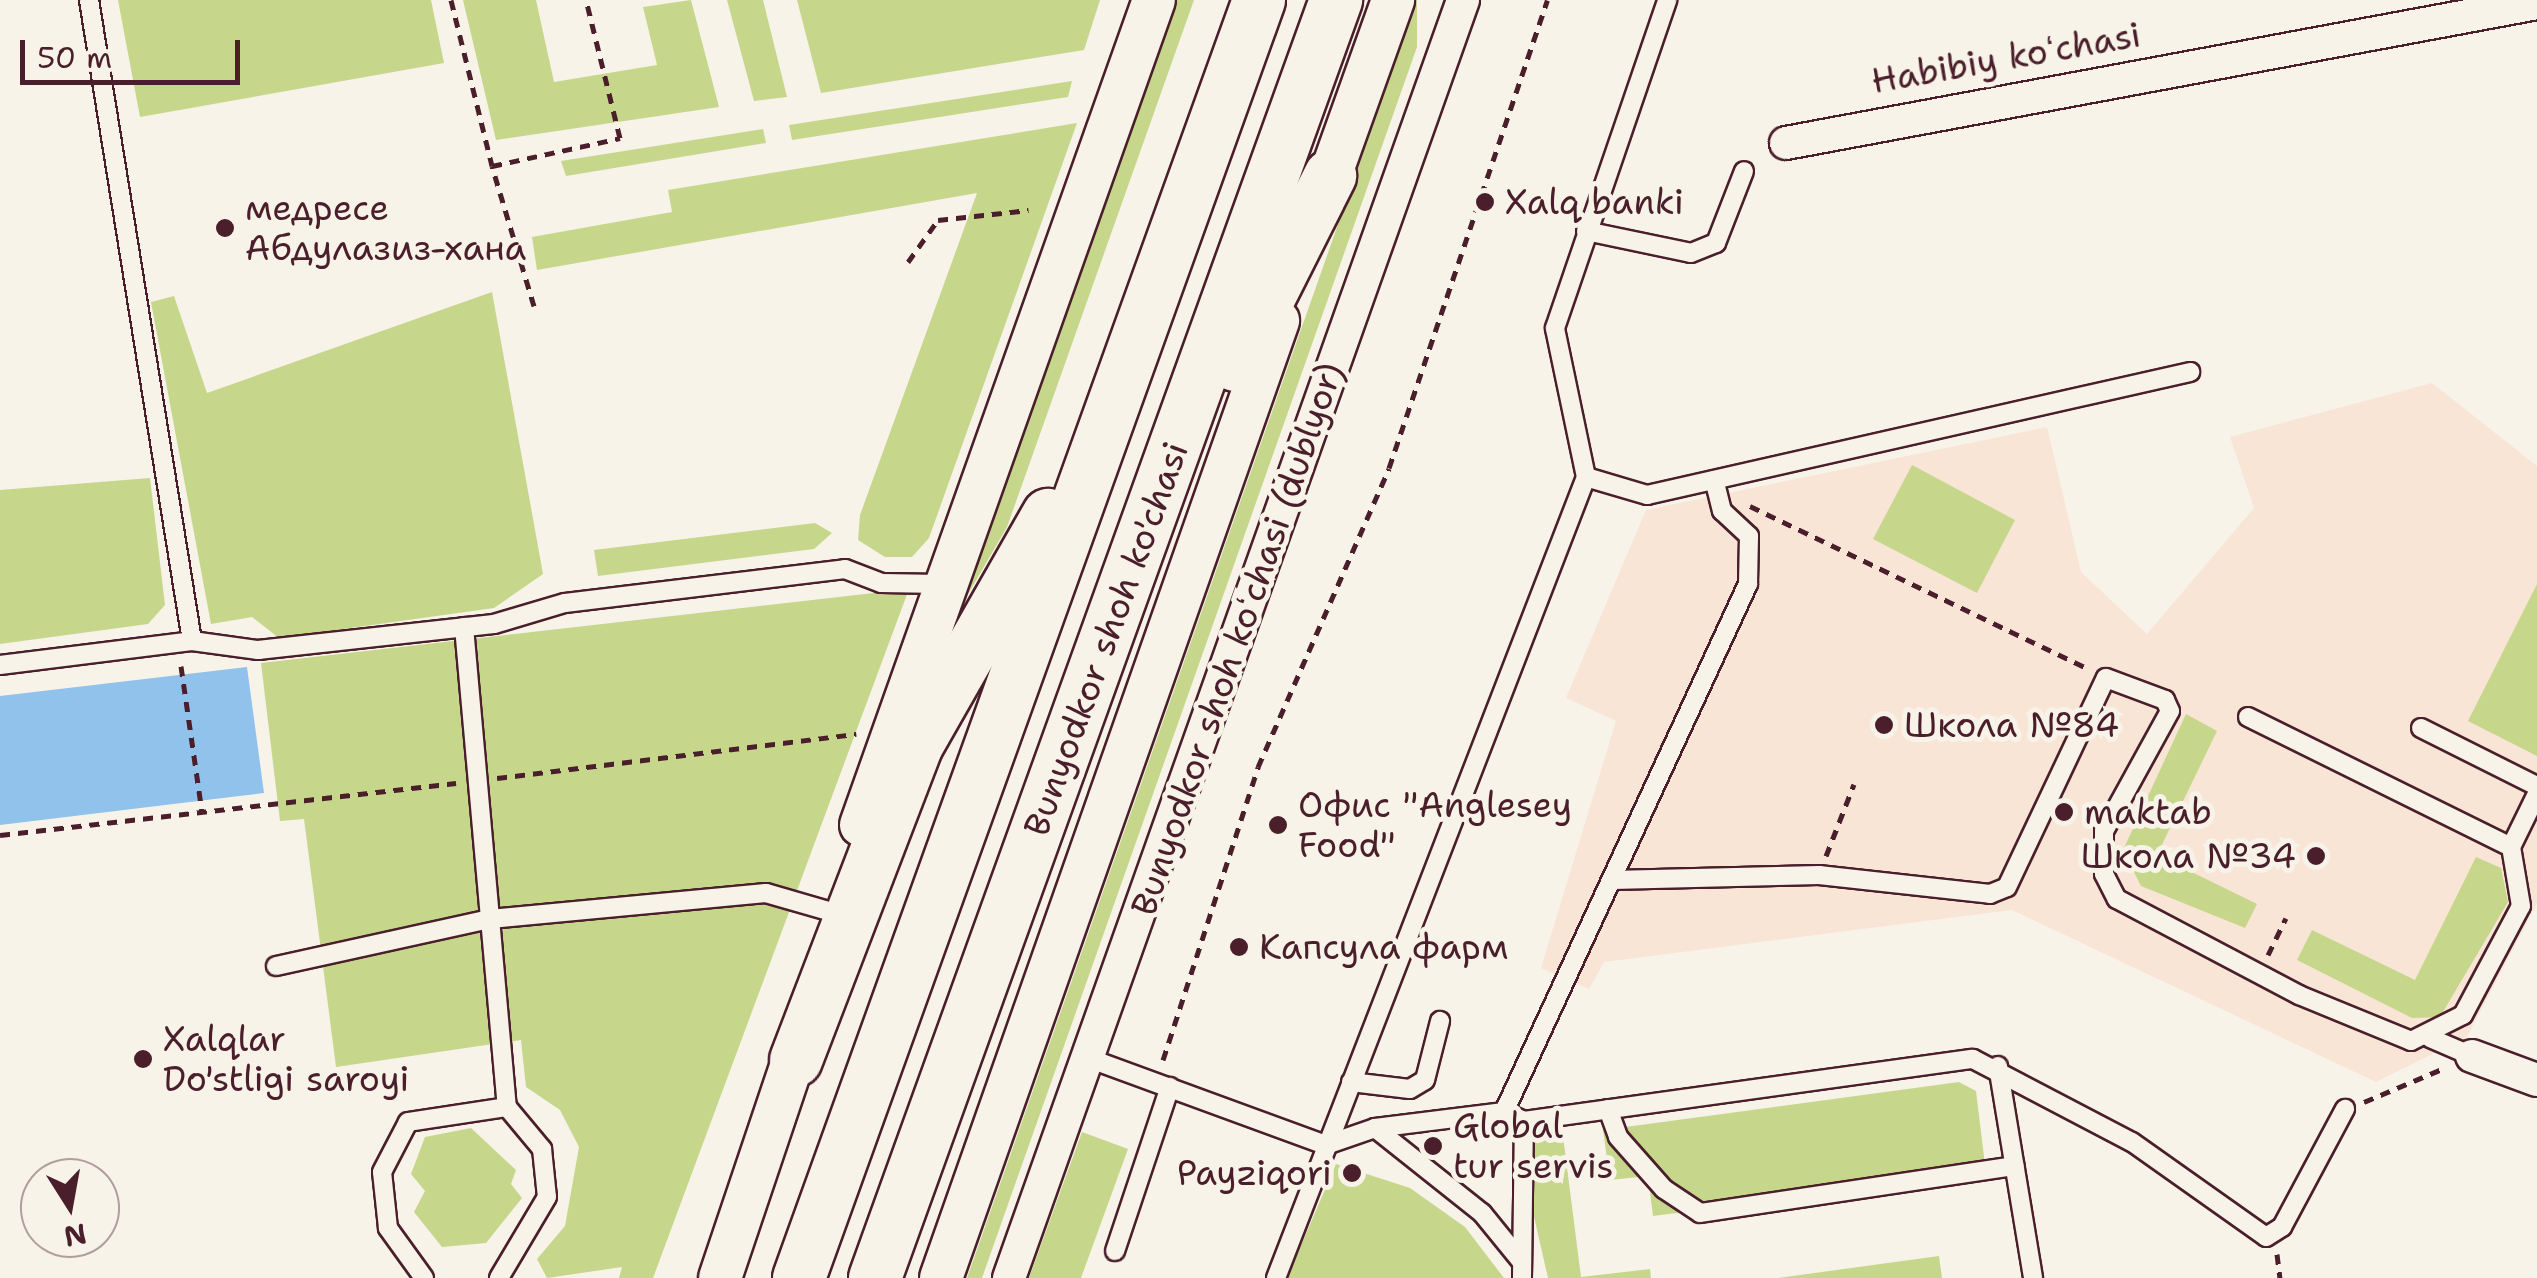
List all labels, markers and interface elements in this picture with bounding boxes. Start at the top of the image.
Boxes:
street label: Habibiy koʻchasi [1868,14,2144,102]
scale bar [25,20,245,82]
text: 50 m [37,37,112,78]
place label: Xalq banki [1505,181,1684,223]
place label: медресе Абдулазиз-хана [245,187,526,269]
marker: Xalq banki [1474,191,1496,213]
marker: медресе Абдулазиз-хана [214,217,236,239]
street label: Bunyodkor shoh koʻchasi (dublyor) [1122,357,1352,921]
street label: Bunyodkor shoh ko'chasi [1015,436,1197,842]
place label: Школа №84 [1904,704,2119,746]
marker: Школа №84 [1873,714,1895,736]
place label: Офис "Anglesey Food" [1298,784,1570,866]
place label: maktab [2084,791,2212,833]
marker: maktab [2053,801,2075,823]
marker: Офис "Anglesey Food" [1267,814,1289,836]
place label: Школа №34 [2081,835,2296,877]
marker: Школа №34 [2305,845,2327,867]
place label: Капсула фарм [1259,926,1508,968]
marker: Капсула фарм [1228,936,1250,958]
place label: Xalqlar Do'stligi saroyi [163,1018,410,1100]
marker: Xalqlar Do'stligi saroyi [132,1048,154,1070]
place label: Global tur servis [1453,1105,1614,1187]
marker: Global tur servis [1422,1135,1444,1157]
place label: Payziqori [1177,1152,1332,1194]
north arrow [20,1158,120,1258]
marker: Payziqori [1341,1162,1363,1184]
text: N [61,1215,90,1256]

